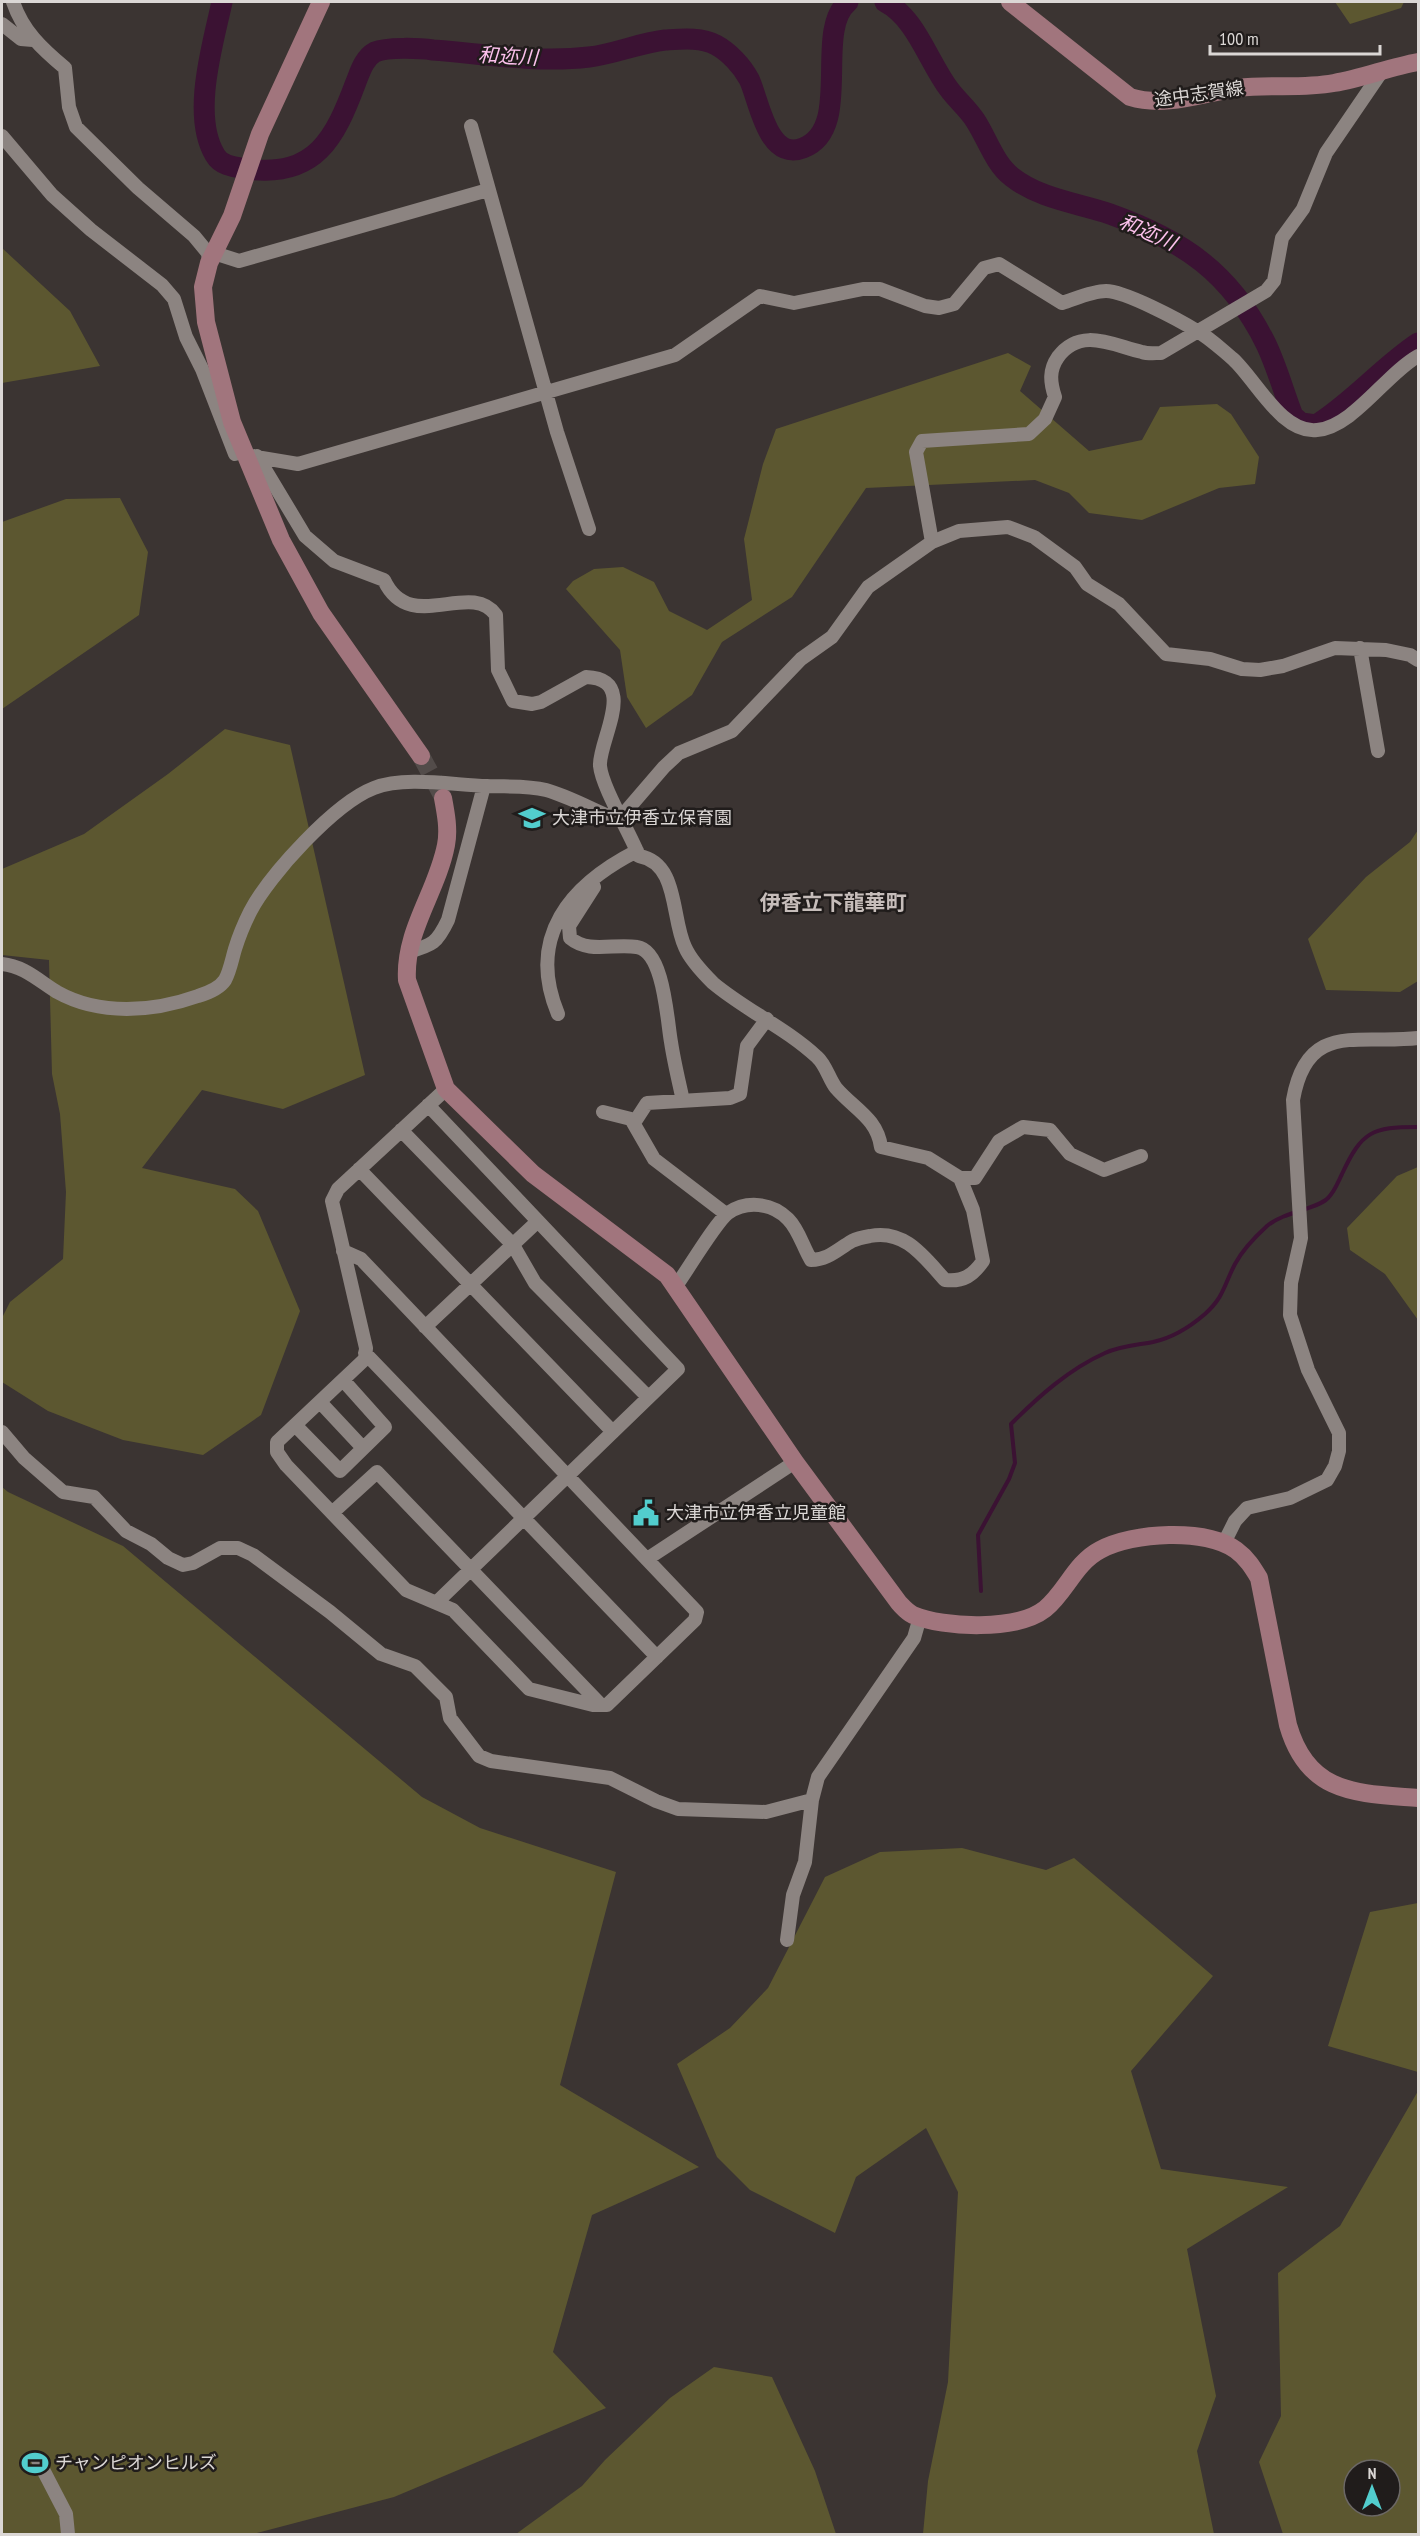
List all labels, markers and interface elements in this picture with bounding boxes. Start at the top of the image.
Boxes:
scale bar [1210,18,1380,56]
text: 100 m [1219,27,1259,50]
water label: 和迩川 [477,41,541,71]
street label: 途中志賀線 [1153,76,1245,111]
water label: 和迩川 [1115,208,1183,257]
school or university icon: 大津市立伊香立保育園 [517,803,547,833]
place label: 大津市立伊香立保育園 [552,806,732,829]
district label: 伊香立下龍華町 [760,889,907,916]
public building icon: 大津市立伊香立児童館 [631,1498,661,1528]
place label: 大津市立伊香立児童館 [666,1501,846,1524]
sports icon: チャンピオンヒルズ [20,2448,50,2478]
place label: チャンピオンヒルズ [55,2451,217,2474]
north arrow [1342,2458,1402,2518]
text: N [1368,2463,1376,2483]

